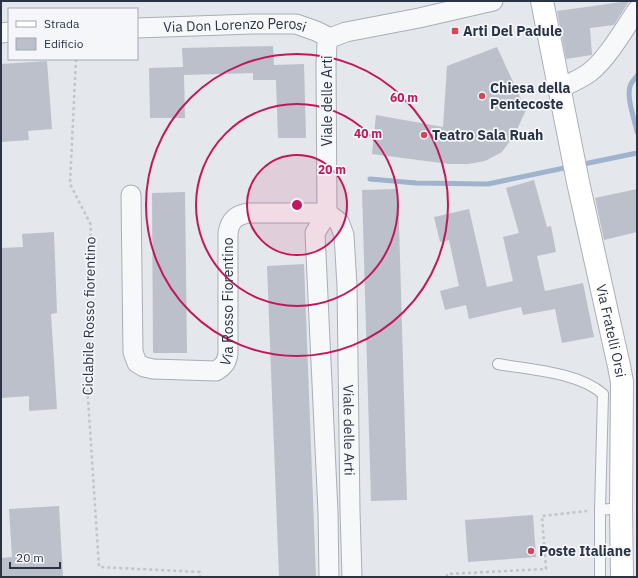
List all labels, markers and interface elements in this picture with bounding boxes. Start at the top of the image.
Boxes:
legend [8,8,138,60]
street label: Via Don Lorenzo Perosi [163,15,309,36]
text: Strada [44,16,80,31]
place label: Arti Del Padule [463,22,562,40]
marker: Arti Del Padule [450,26,460,36]
text: Edificio [44,36,84,51]
street label: Viale delle Arti [318,55,336,147]
place label: Chiesa della Pentecoste [490,79,570,113]
text: 60 m [390,90,418,105]
marker: Chiesa della Pentecoste [477,91,487,101]
text: 40 m [354,126,382,141]
place label: Teatro Sala Ruah [432,126,543,144]
marker: Teatro Sala Ruah [419,130,429,140]
text: 20 m [318,162,346,177]
centre of rings [290,198,304,212]
street label: Ciclabile Rosso fiorentino [79,236,99,396]
street label: Via Rosso Fiorentino [216,237,237,369]
street label: Via Fratelli Orsi [592,282,630,379]
street label: Viale delle Arti [339,384,359,476]
place label: Poste Italiane [539,542,631,560]
scale bar [10,544,60,570]
marker: Poste Italiane [526,546,536,556]
text: 20 m [16,550,44,565]

